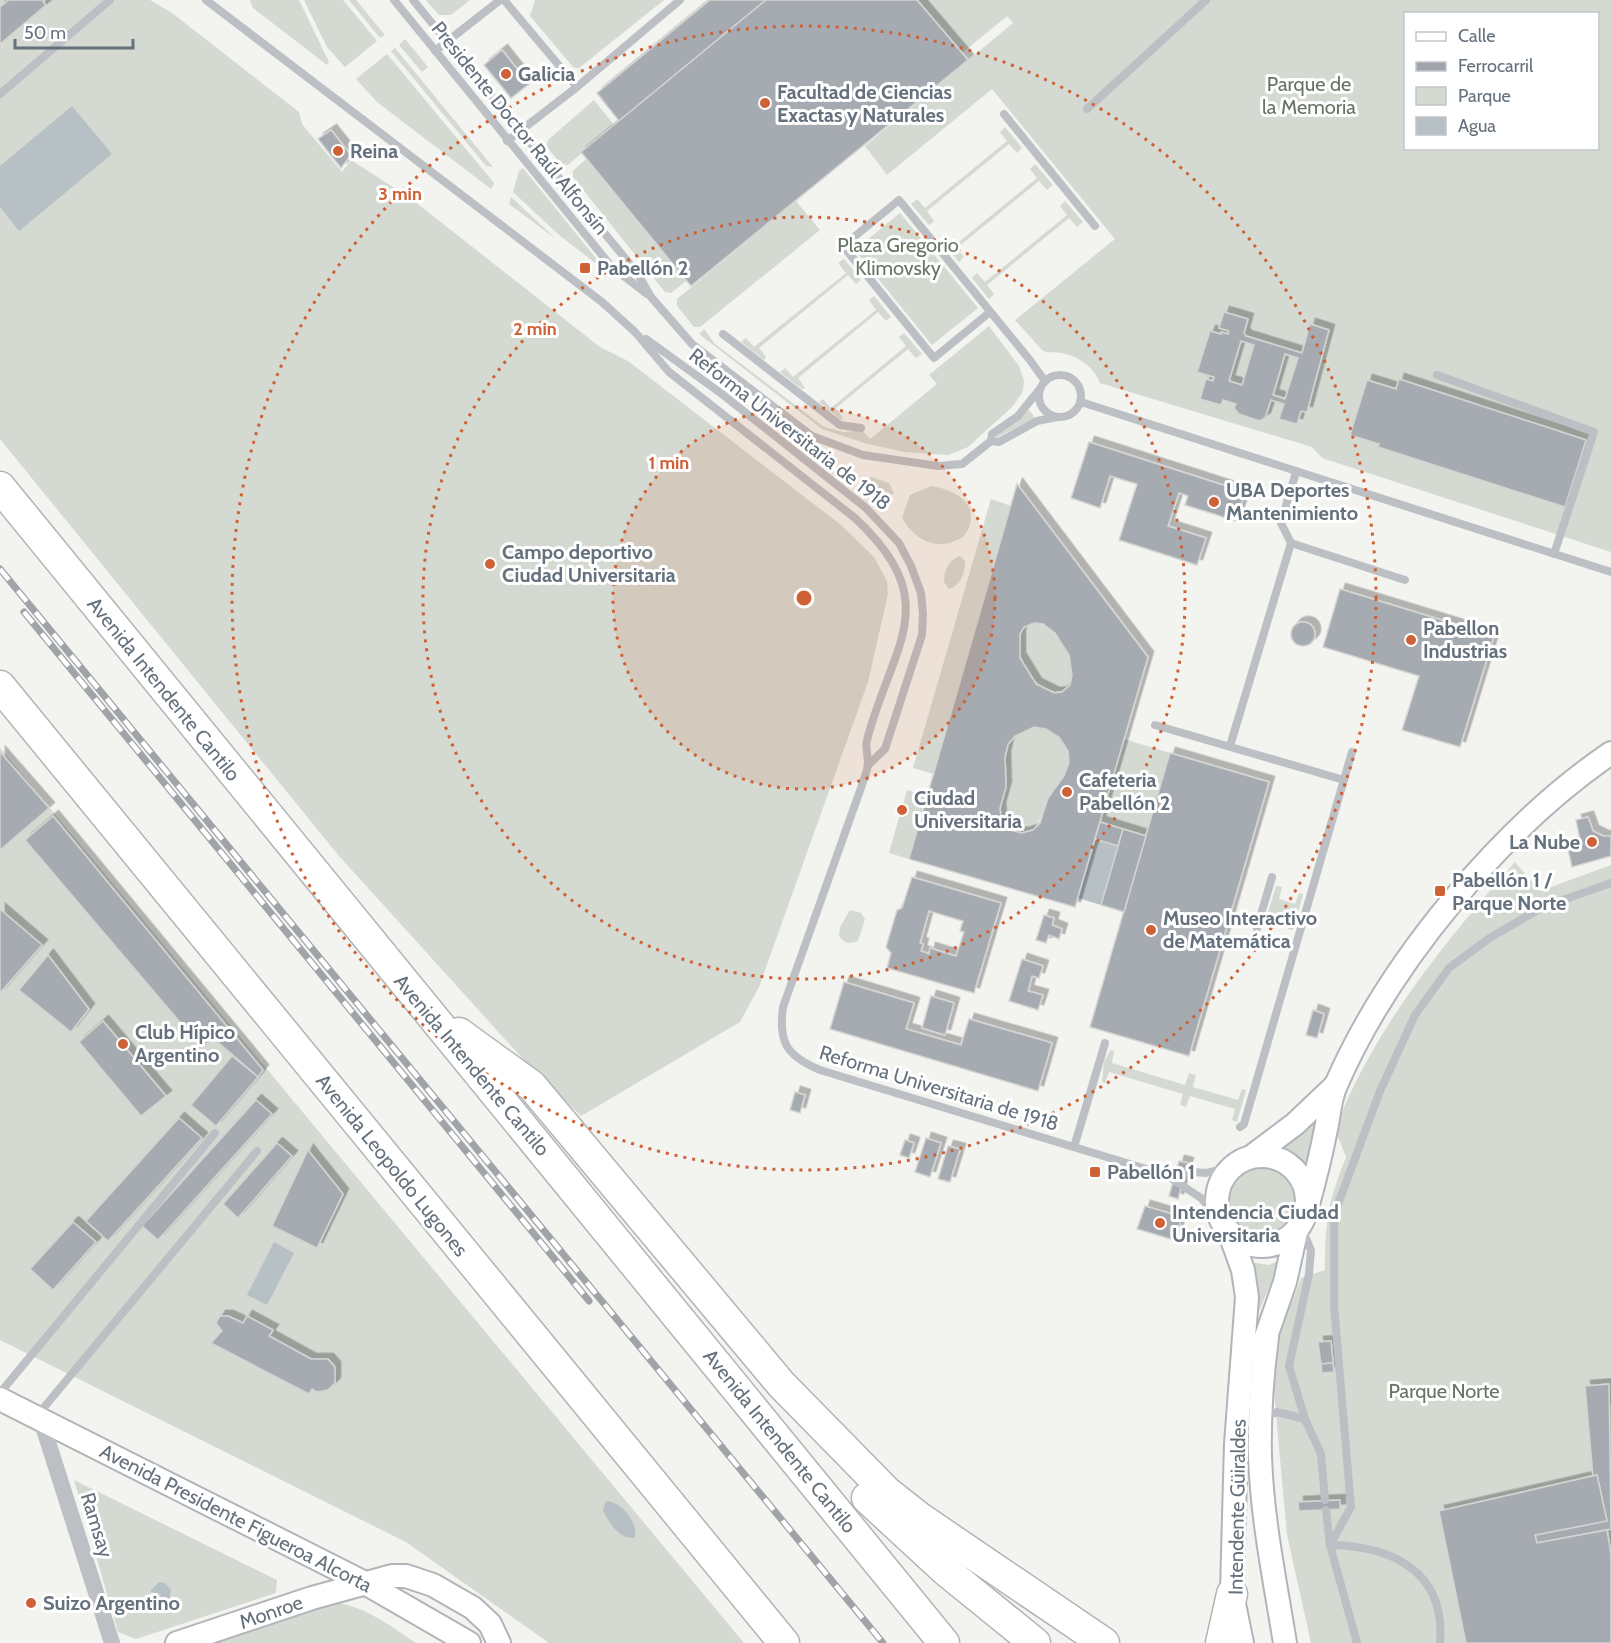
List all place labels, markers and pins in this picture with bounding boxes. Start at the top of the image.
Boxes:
place label: Galicia [518,62,575,86]
marker: Galicia [499,67,513,81]
place label: Facultad de Ciencias Exactas y Naturales [777,80,952,127]
marker: Facultad de Ciencias Exactas y Naturales [758,96,772,110]
place label: Reina [350,139,398,163]
marker: Reina [331,144,345,158]
place label: Pabellón 2 [597,256,688,280]
marker: Pabellón 2 [578,261,592,275]
place label: UBA Deportes Mantenimiento [1226,478,1358,525]
marker: UBA Deportes Mantenimiento [1207,495,1221,509]
place label: Campo deportivo Ciudad Universitaria [502,540,676,587]
marker: Campo deportivo Ciudad Universitaria [483,557,497,571]
centre of rings [794,588,814,608]
place label: Pabellon Industrias [1423,616,1507,663]
marker: Pabellon Industrias [1404,633,1418,647]
place label: Cafeteria Pabellón 2 [1079,768,1170,815]
marker: Cafeteria Pabellón 2 [1060,785,1074,799]
place label: Ciudad Universitaria [914,786,1022,833]
marker: Ciudad Universitaria [895,803,909,817]
place label: La Nube [1509,830,1580,854]
marker: La Nube [1585,835,1599,849]
place label: Pabellón 1 / Parque Norte [1452,868,1566,915]
marker: Pabellón 1 / Parque Norte [1433,884,1447,898]
place label: Museo Interactivo de Matemática [1163,906,1317,953]
marker: Museo Interactivo de Matemática [1144,923,1158,937]
place label: Club Hípico Argentino [135,1020,235,1067]
marker: Club Hípico Argentino [116,1037,130,1051]
place label: Pabellón 1 [1107,1160,1195,1184]
marker: Pabellón 1 [1088,1165,1102,1179]
place label: Intendencia Ciudad Universitaria [1172,1200,1339,1247]
marker: Intendencia Ciudad Universitaria [1153,1216,1167,1230]
place label: Suizo Argentino [43,1591,180,1615]
marker: Suizo Argentino [24,1596,38,1610]

